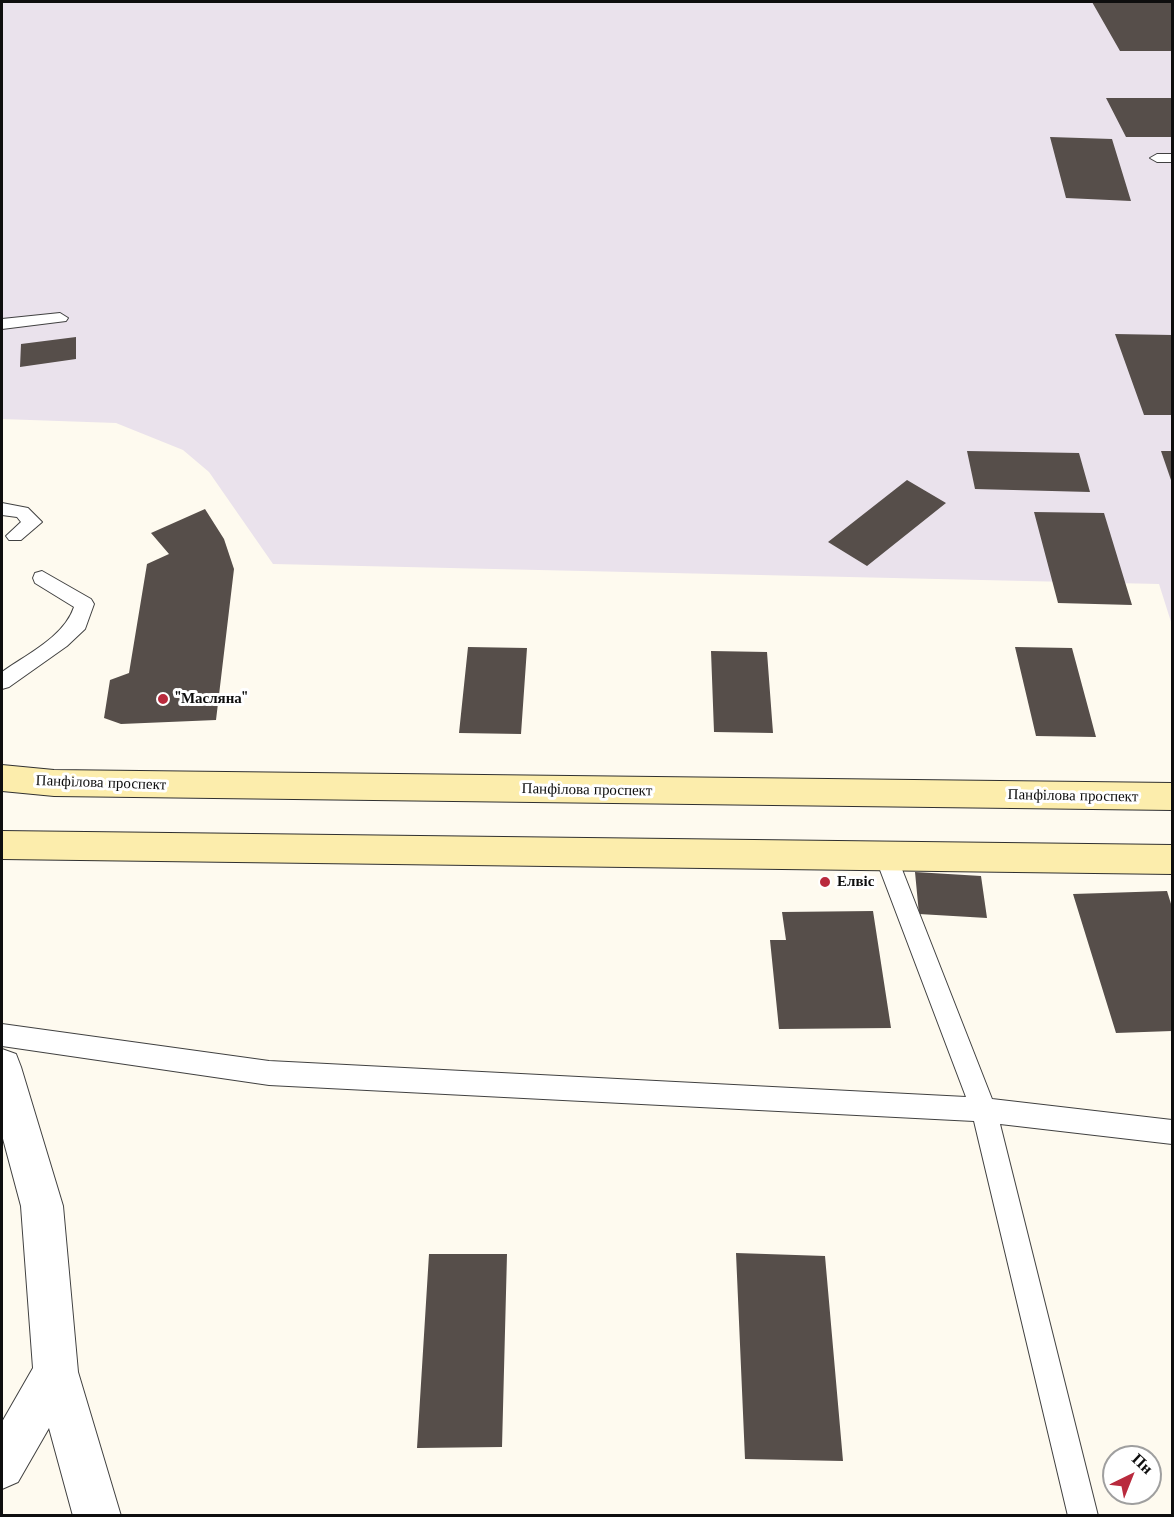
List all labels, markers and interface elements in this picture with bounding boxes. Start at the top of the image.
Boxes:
place label: "Масляна" [175,690,248,708]
marker: "Масляна" [156,692,170,706]
street label: Панфілова проспект [35,772,167,794]
street label: Панфілова проспект [522,780,652,800]
street label: Панфілова проспект [1008,786,1138,806]
place label: Елвіс [837,873,874,891]
marker: Елвіс [818,875,832,889]
north arrow [1102,1445,1162,1505]
text: Пн [1128,1449,1158,1478]

